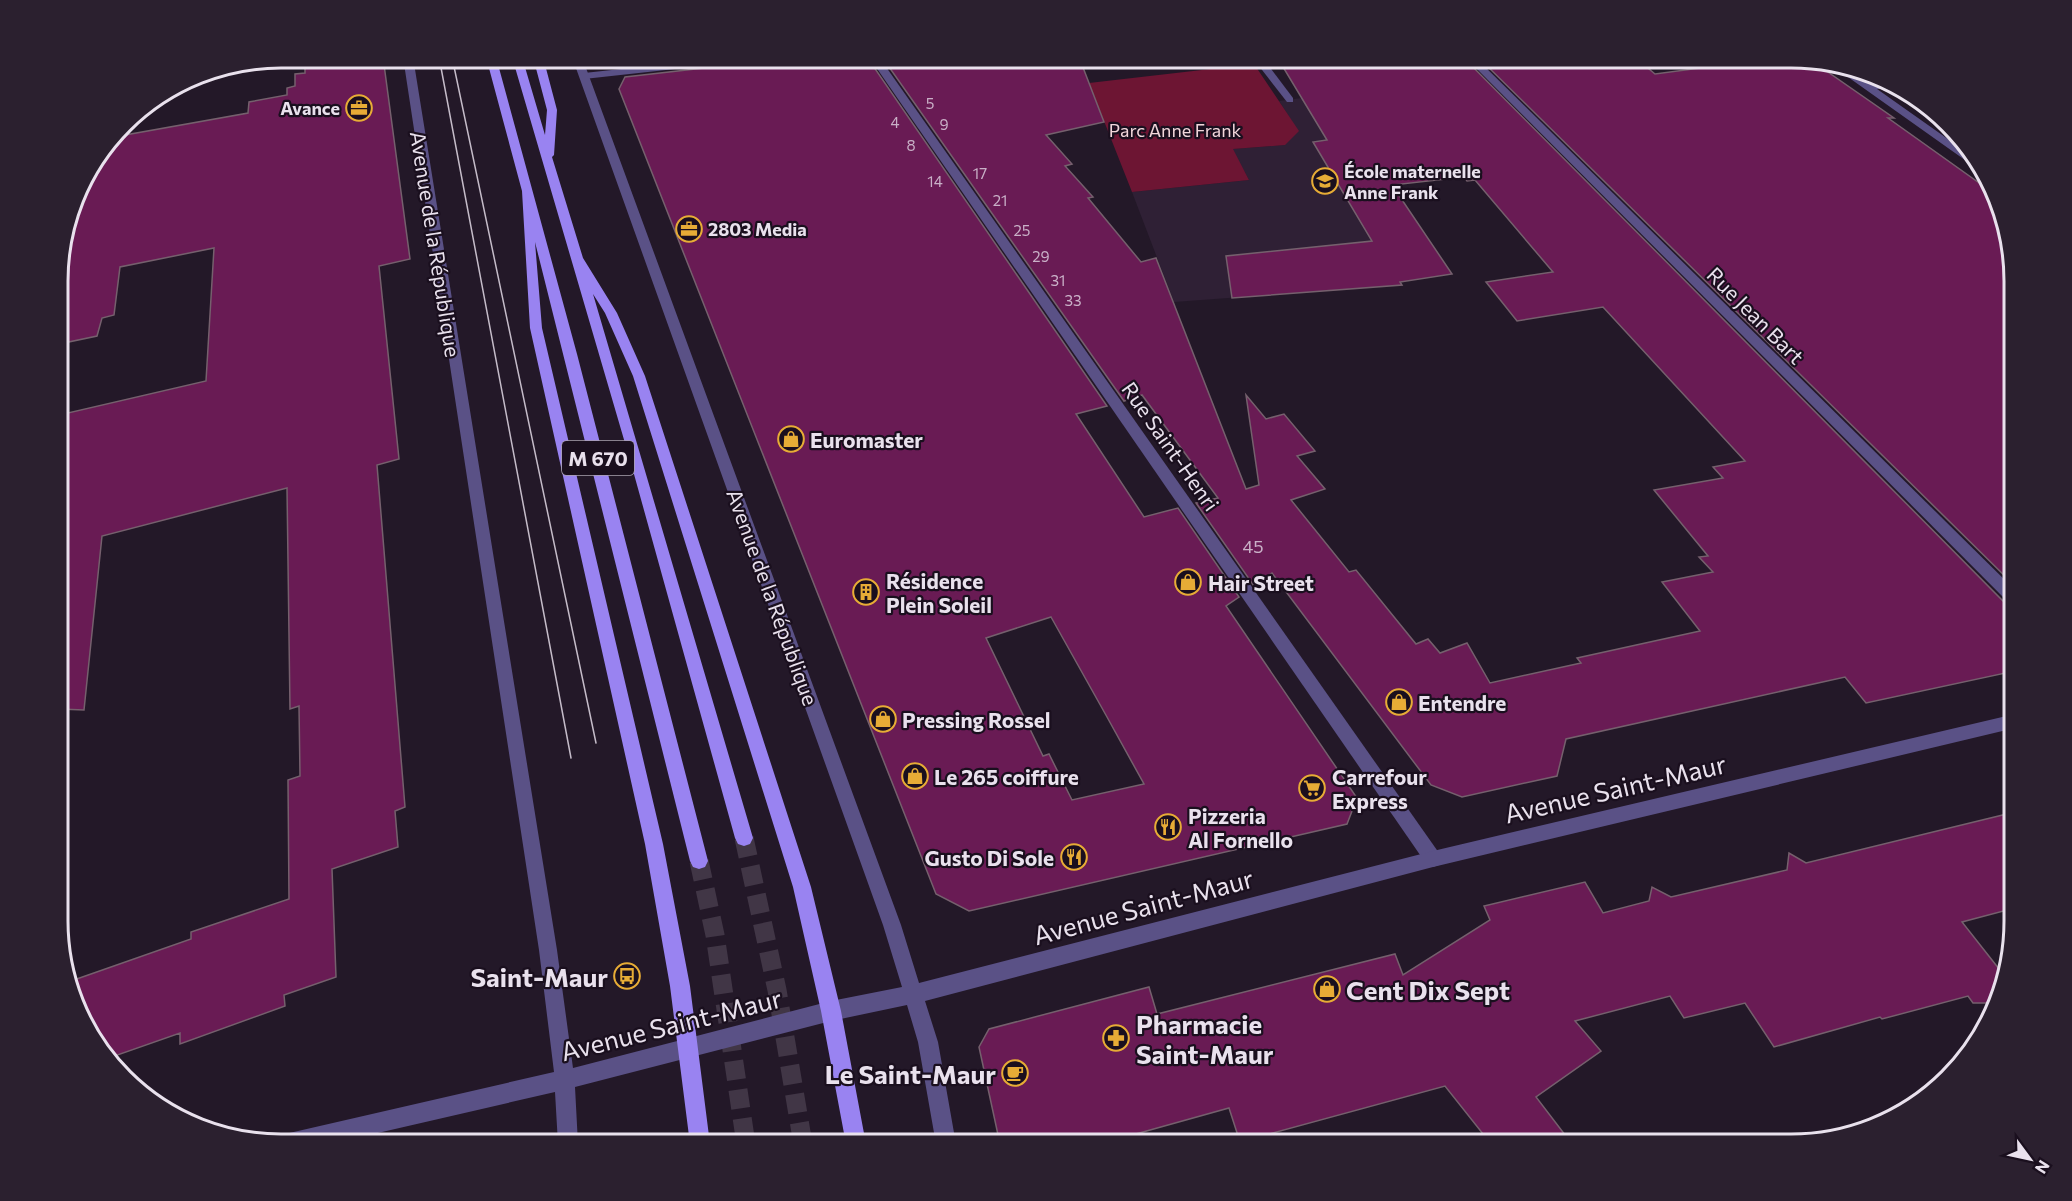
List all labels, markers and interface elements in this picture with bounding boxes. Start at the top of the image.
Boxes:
office icon: Avance [344,93,374,123]
house number: 5 [926,94,934,112]
place label: Avance [280,97,340,119]
house number: 4 [891,113,900,131]
house number: 9 [939,115,949,133]
park label: Parc Anne Frank [1109,119,1241,141]
street label: Avenue de la République [406,129,466,359]
house number: 8 [906,136,916,154]
place label: École maternelle Anne Frank [1344,160,1481,203]
house number: 17 [973,164,987,182]
school or university icon: École maternelle Anne Frank [1310,166,1340,196]
house number: 14 [927,172,943,190]
house number: 21 [993,191,1007,209]
office icon: 2803 Media [674,214,704,244]
place label: 2803 Media [708,218,807,240]
house number: 25 [1014,221,1030,239]
house number: 29 [1032,247,1050,265]
street label: Rue Jean Bart [1702,261,1810,369]
house number: 31 [1051,271,1065,289]
house number: 33 [1064,291,1082,309]
street label: Rue Saint-Henri [1117,377,1225,515]
shop icon: Euromaster [776,424,806,454]
place label: Euromaster [810,427,923,452]
road number: M 670 [562,441,634,475]
street label: Avenue de la République [722,485,824,709]
house number: 45 [1242,535,1264,557]
shop icon: Hair Street [1173,567,1203,597]
place label: Résidence Plein Soleil [886,568,992,617]
place label: Hair Street [1208,570,1314,595]
building icon: Résidence Plein Soleil [851,577,881,607]
shop icon: Entendre [1384,687,1414,717]
place label: Entendre [1418,690,1506,715]
shop icon: Pressing Rossel [868,704,898,734]
place label: Pressing Rossel [902,707,1051,732]
street label: Avenue Saint-Maur [1501,747,1729,829]
shop icon: Le 265 coiffure [900,761,930,791]
place label: Le 265 coiffure [934,764,1079,789]
place label: Carrefour Express [1332,764,1427,813]
supermarket icon: Carrefour Express [1297,773,1327,803]
place label: Pizzeria Al Fornello [1188,803,1293,852]
restaurant icon: Pizzeria Al Fornello [1153,812,1183,842]
restaurant icon: Gusto Di Sole [1059,842,1089,872]
place label: Gusto Di Sole [925,845,1054,870]
street label: Avenue Saint-Maur [1029,862,1257,950]
place label: Saint-Maur [470,961,608,992]
bus stop icon: Saint-Maur [612,961,642,991]
shop icon: Cent Dix Sept [1312,974,1342,1004]
place label: Cent Dix Sept [1346,974,1510,1005]
street label: Avenue Saint-Maur [557,982,785,1066]
place label: Pharmacie Saint-Maur [1136,1008,1274,1069]
pharmacy icon: Pharmacie Saint-Maur [1101,1023,1131,1053]
place label: Le Saint-Maur [825,1058,996,1089]
cafe icon: Le Saint-Maur [1000,1058,1030,1088]
north arrow [2000,1129,2060,1189]
text: N [2032,1157,2054,1178]

